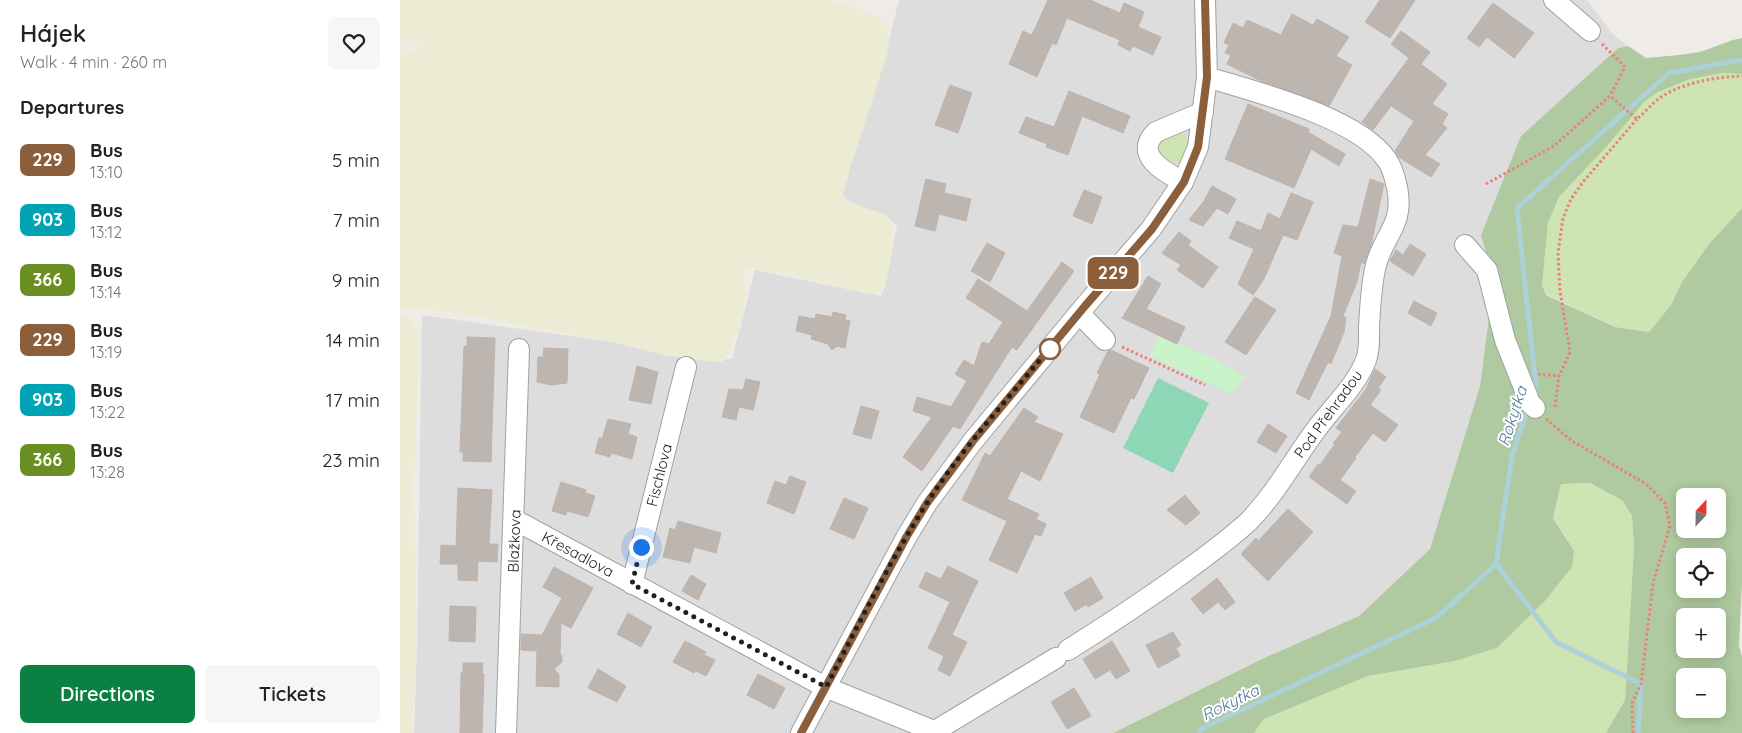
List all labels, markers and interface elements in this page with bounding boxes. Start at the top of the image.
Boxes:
button: heart [328,17,380,69]
text: Hájek [20,18,86,48]
text: Walk · 4 min · 260 m [20,52,167,72]
text: Departures [20,95,124,119]
text: Bus [90,138,123,162]
text: 229 [32,148,63,171]
text: 5 min [332,148,380,172]
text: 13:10 [90,162,123,182]
text: Bus [90,198,123,222]
text: 903 [32,208,63,231]
text: 7 min [333,208,380,232]
text: 13:12 [90,222,122,242]
line badge: 229 [1084,257,1142,289]
text: Bus [90,258,123,282]
text: 229 [1098,261,1128,284]
text: 366 [33,268,62,291]
text: 9 min [332,268,380,292]
text: 13:14 [90,282,121,302]
text: Bus [90,318,123,342]
text: 229 [32,328,63,351]
text: 14 min [326,328,380,352]
unlabelled marker [1039,338,1061,360]
text: 13:19 [90,342,122,362]
street label: Pod Přehradou [1290,366,1366,462]
text: Bus [90,378,123,402]
water label: Rokytka [1493,382,1531,448]
text: 903 [32,388,63,411]
text: 17 min [326,388,380,412]
text: 13:22 [90,402,125,422]
text: Bus [90,438,123,462]
street label: Fischlova [642,442,676,508]
text: 366 [33,448,62,471]
text: 23 min [322,448,380,472]
text: 13:28 [90,462,125,482]
north arrow [1676,488,1726,538]
map controls [1676,488,1726,718]
street label: Blažkova [503,509,525,573]
street label: Křesadlova [539,527,617,581]
your location [629,535,654,560]
button: locate [1676,548,1726,598]
button: + [1676,608,1726,658]
button: Directions [20,665,195,723]
button: Tickets [205,665,380,723]
button: − [1676,668,1726,718]
water label: Rokytka [1198,679,1263,724]

